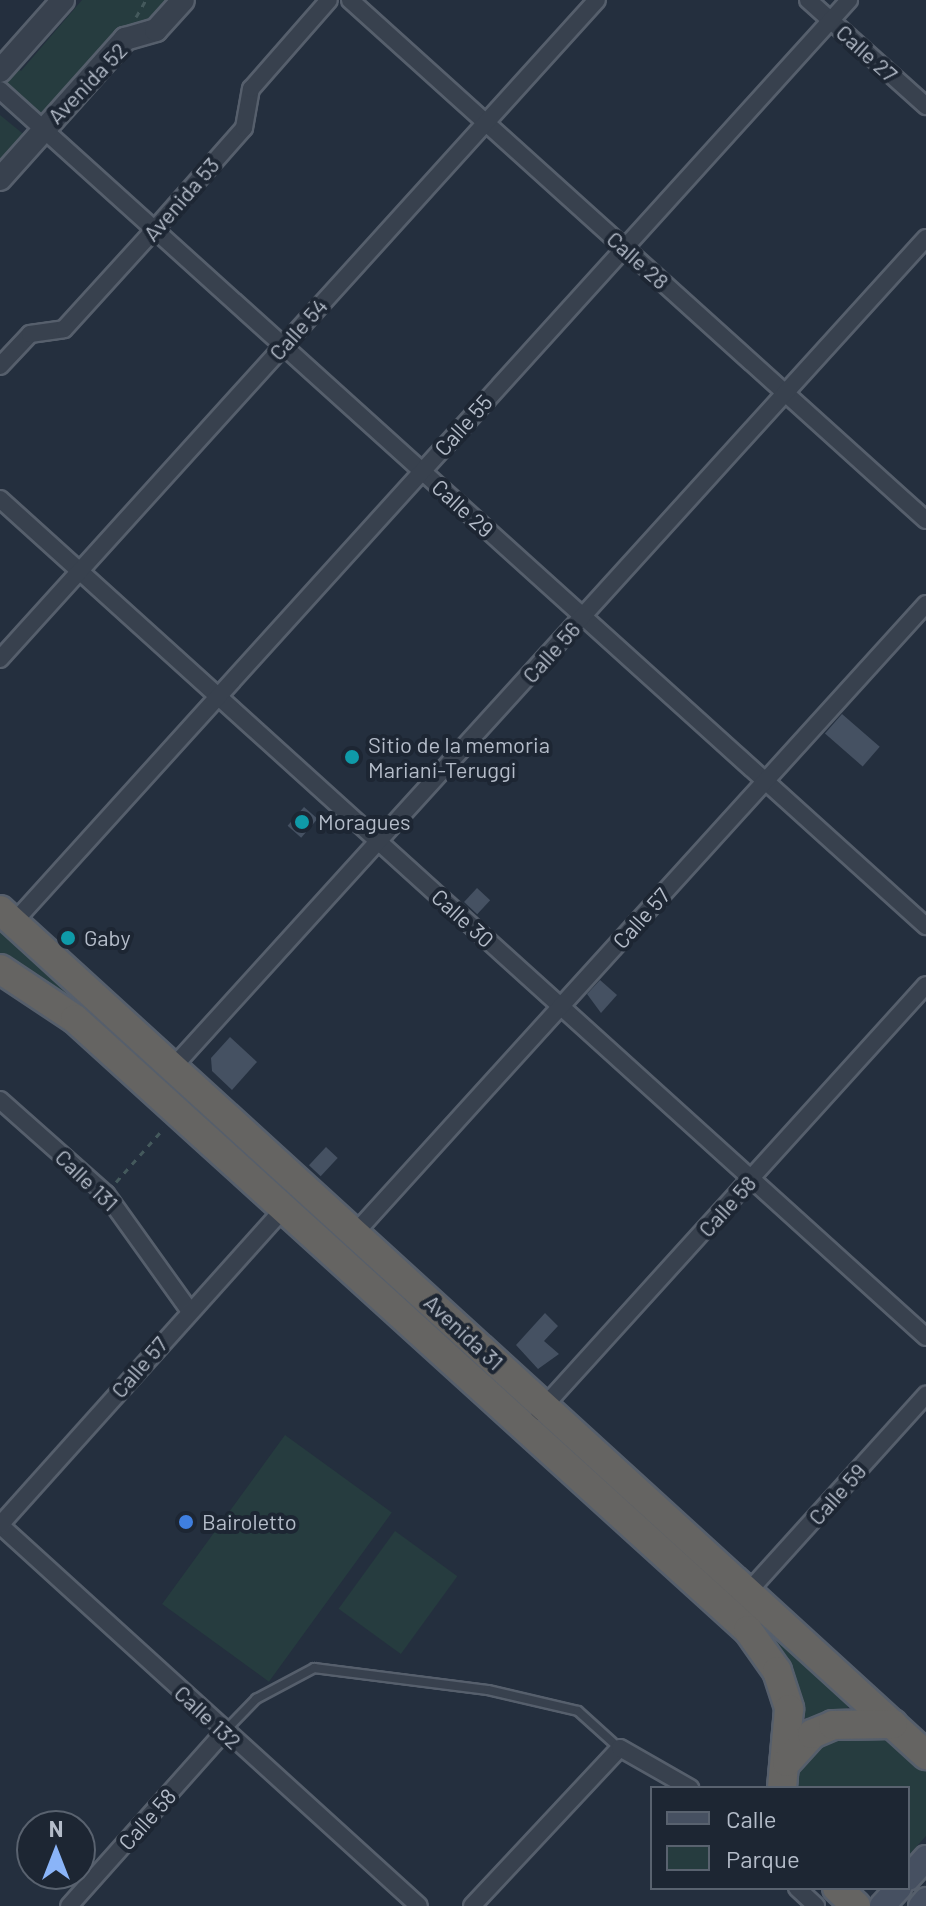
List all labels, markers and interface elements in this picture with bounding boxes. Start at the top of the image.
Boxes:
street label: Calle 27 [831,19,903,87]
street label: Avenida 52 [42,37,132,129]
street label: Avenida 53 [137,152,225,246]
street label: Calle 28 [602,225,674,295]
street label: Calle 54 [263,293,333,365]
street label: Calle 55 [429,389,497,461]
street label: Calle 29 [427,473,499,543]
street label: Calle 56 [517,616,585,688]
place label: Sitio de la memoria Mariani-Teruggi [368,731,550,782]
marker: Sitio de la memoria Mariani-Teruggi [343,748,361,766]
place label: Moragues [318,809,411,835]
marker: Moragues [293,813,311,831]
street label: Calle 57 [607,882,675,954]
street label: Calle 30 [427,883,499,953]
place label: Gaby [84,925,131,951]
marker: Gaby [59,929,77,947]
street label: Calle 131 [50,1144,124,1216]
street label: Calle 58 [693,1170,761,1242]
street label: Avenida 31 [419,1289,509,1375]
street label: Calle 57 [105,1331,173,1403]
street label: Calle 59 [803,1458,871,1530]
place label: Bairoletto [202,1509,297,1535]
marker: Bairoletto [177,1513,195,1531]
street label: Calle 132 [169,1680,247,1754]
street label: Calle 58 [113,1783,181,1855]
legend [650,1786,910,1890]
text: Calle [726,1804,777,1833]
north arrow [16,1810,96,1890]
text: N [49,1815,63,1841]
text: Parque [726,1844,800,1873]

